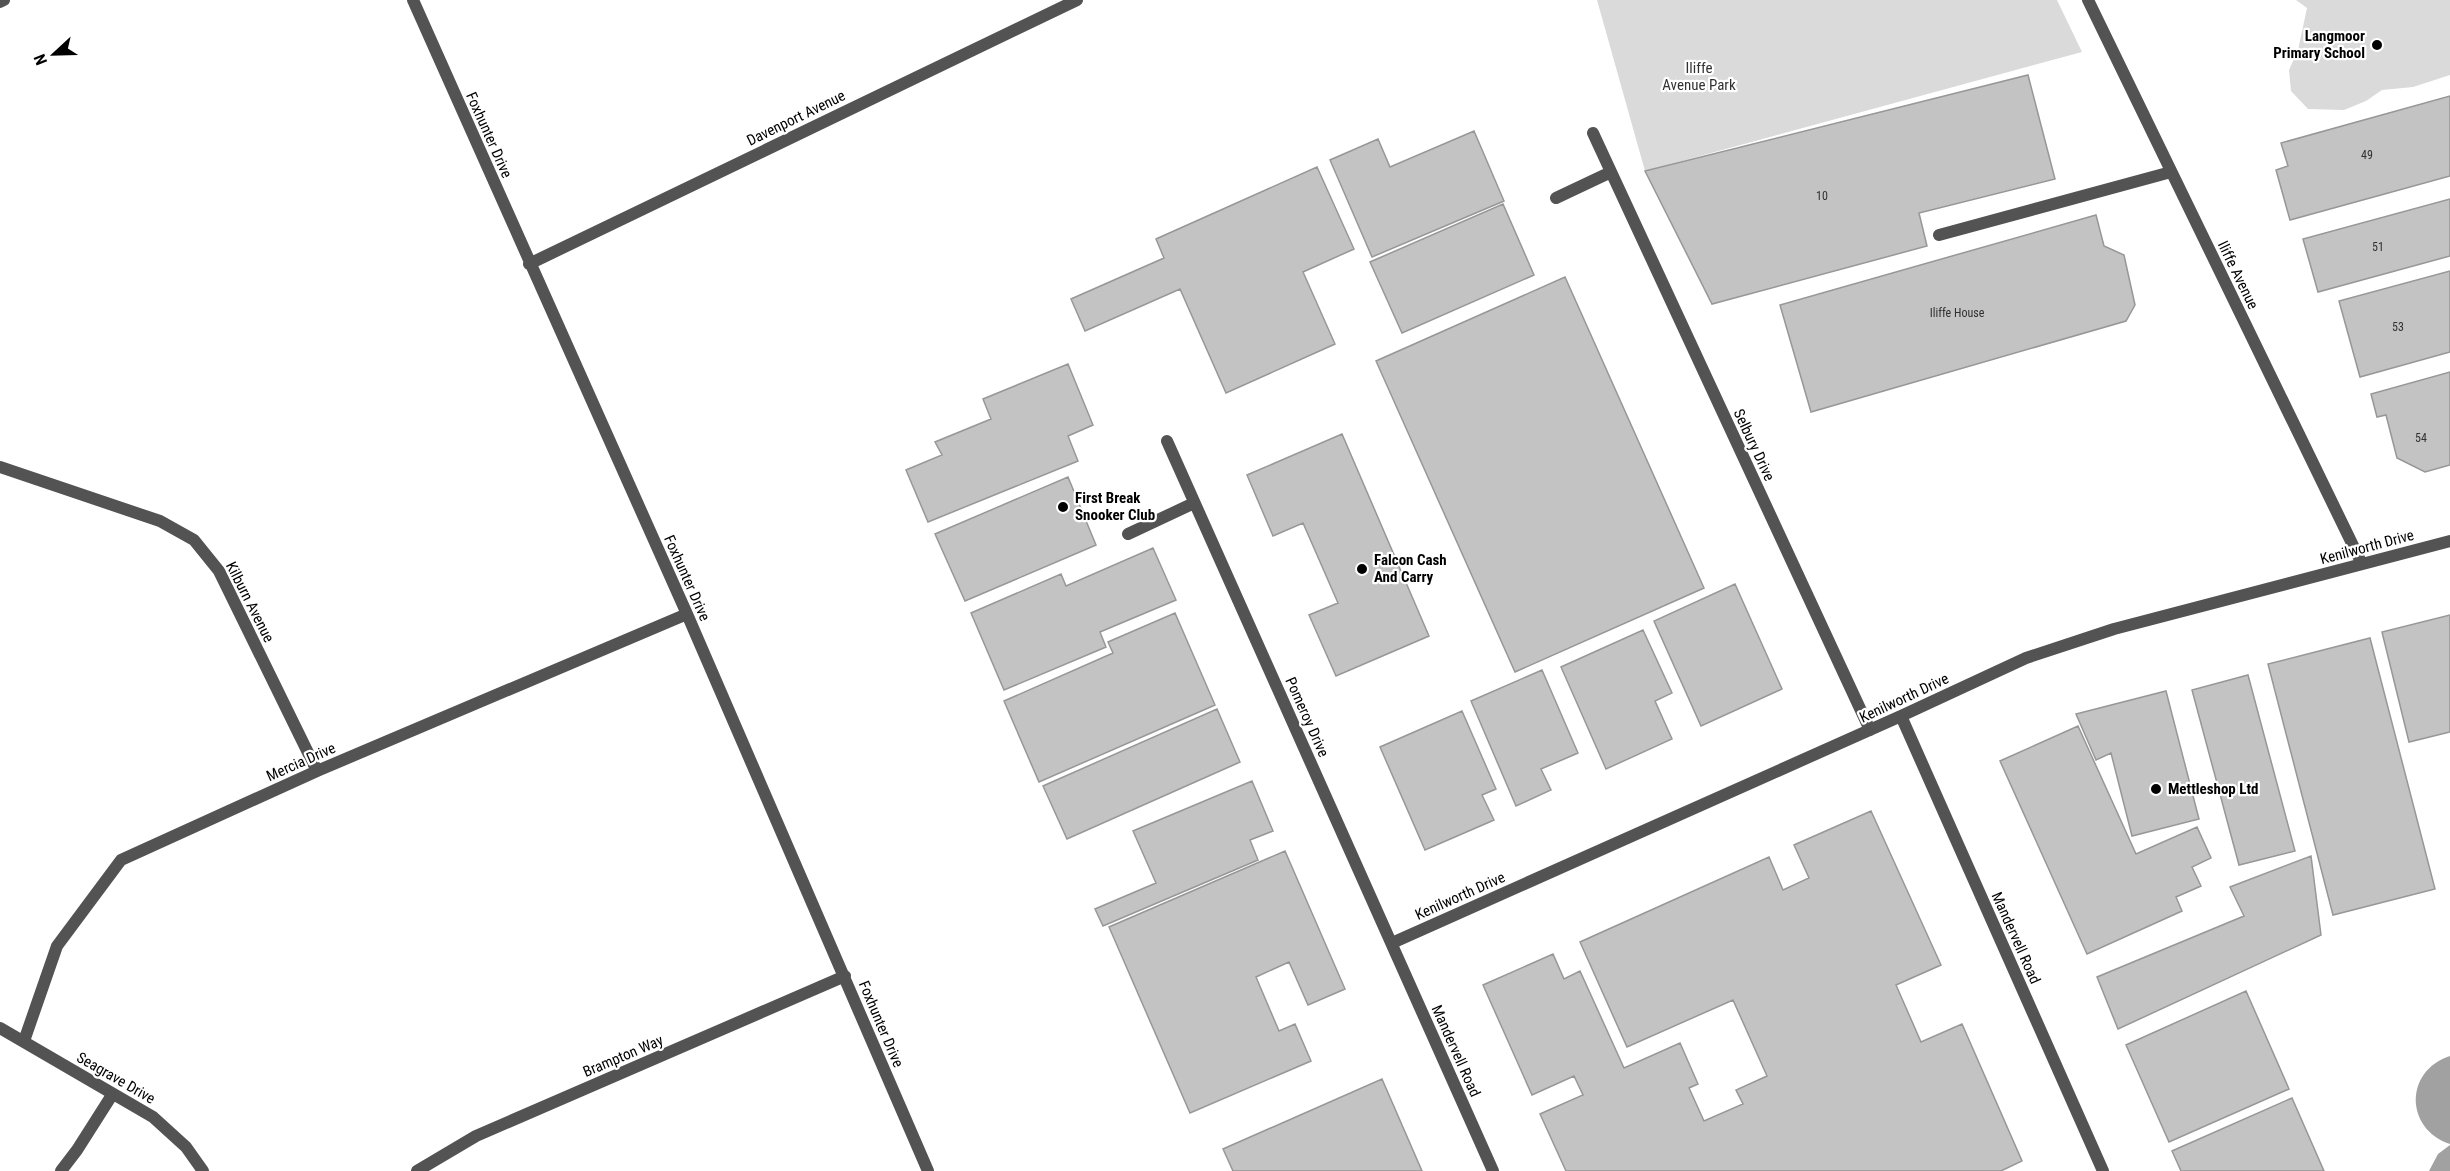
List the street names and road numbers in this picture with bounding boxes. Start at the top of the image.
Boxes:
street label: Davenport Avenue [744,86,848,150]
street label: Foxhunter Drive [462,89,516,181]
street label: Iliffe Avenue [2214,238,2262,312]
street label: Selbury Drive [1730,406,1778,484]
street label: Kenilworth Drive [2318,526,2416,568]
street label: Foxhunter Drive [660,532,714,624]
street label: Kilburn Avenue [222,559,278,645]
street label: Kenilworth Drive [1856,669,1952,727]
street label: Pomeroy Drive [1281,674,1333,760]
street label: Mercia Drive [264,739,338,785]
street label: Kenilworth Drive [1412,868,1508,924]
street label: Mandervell Road [1988,889,2044,987]
street label: Foxhunter Drive [855,978,907,1070]
street label: Mandervell Road [1428,1002,1484,1100]
street label: Brampton Way [580,1031,666,1081]
street label: Seagrave Drive [74,1048,158,1108]

